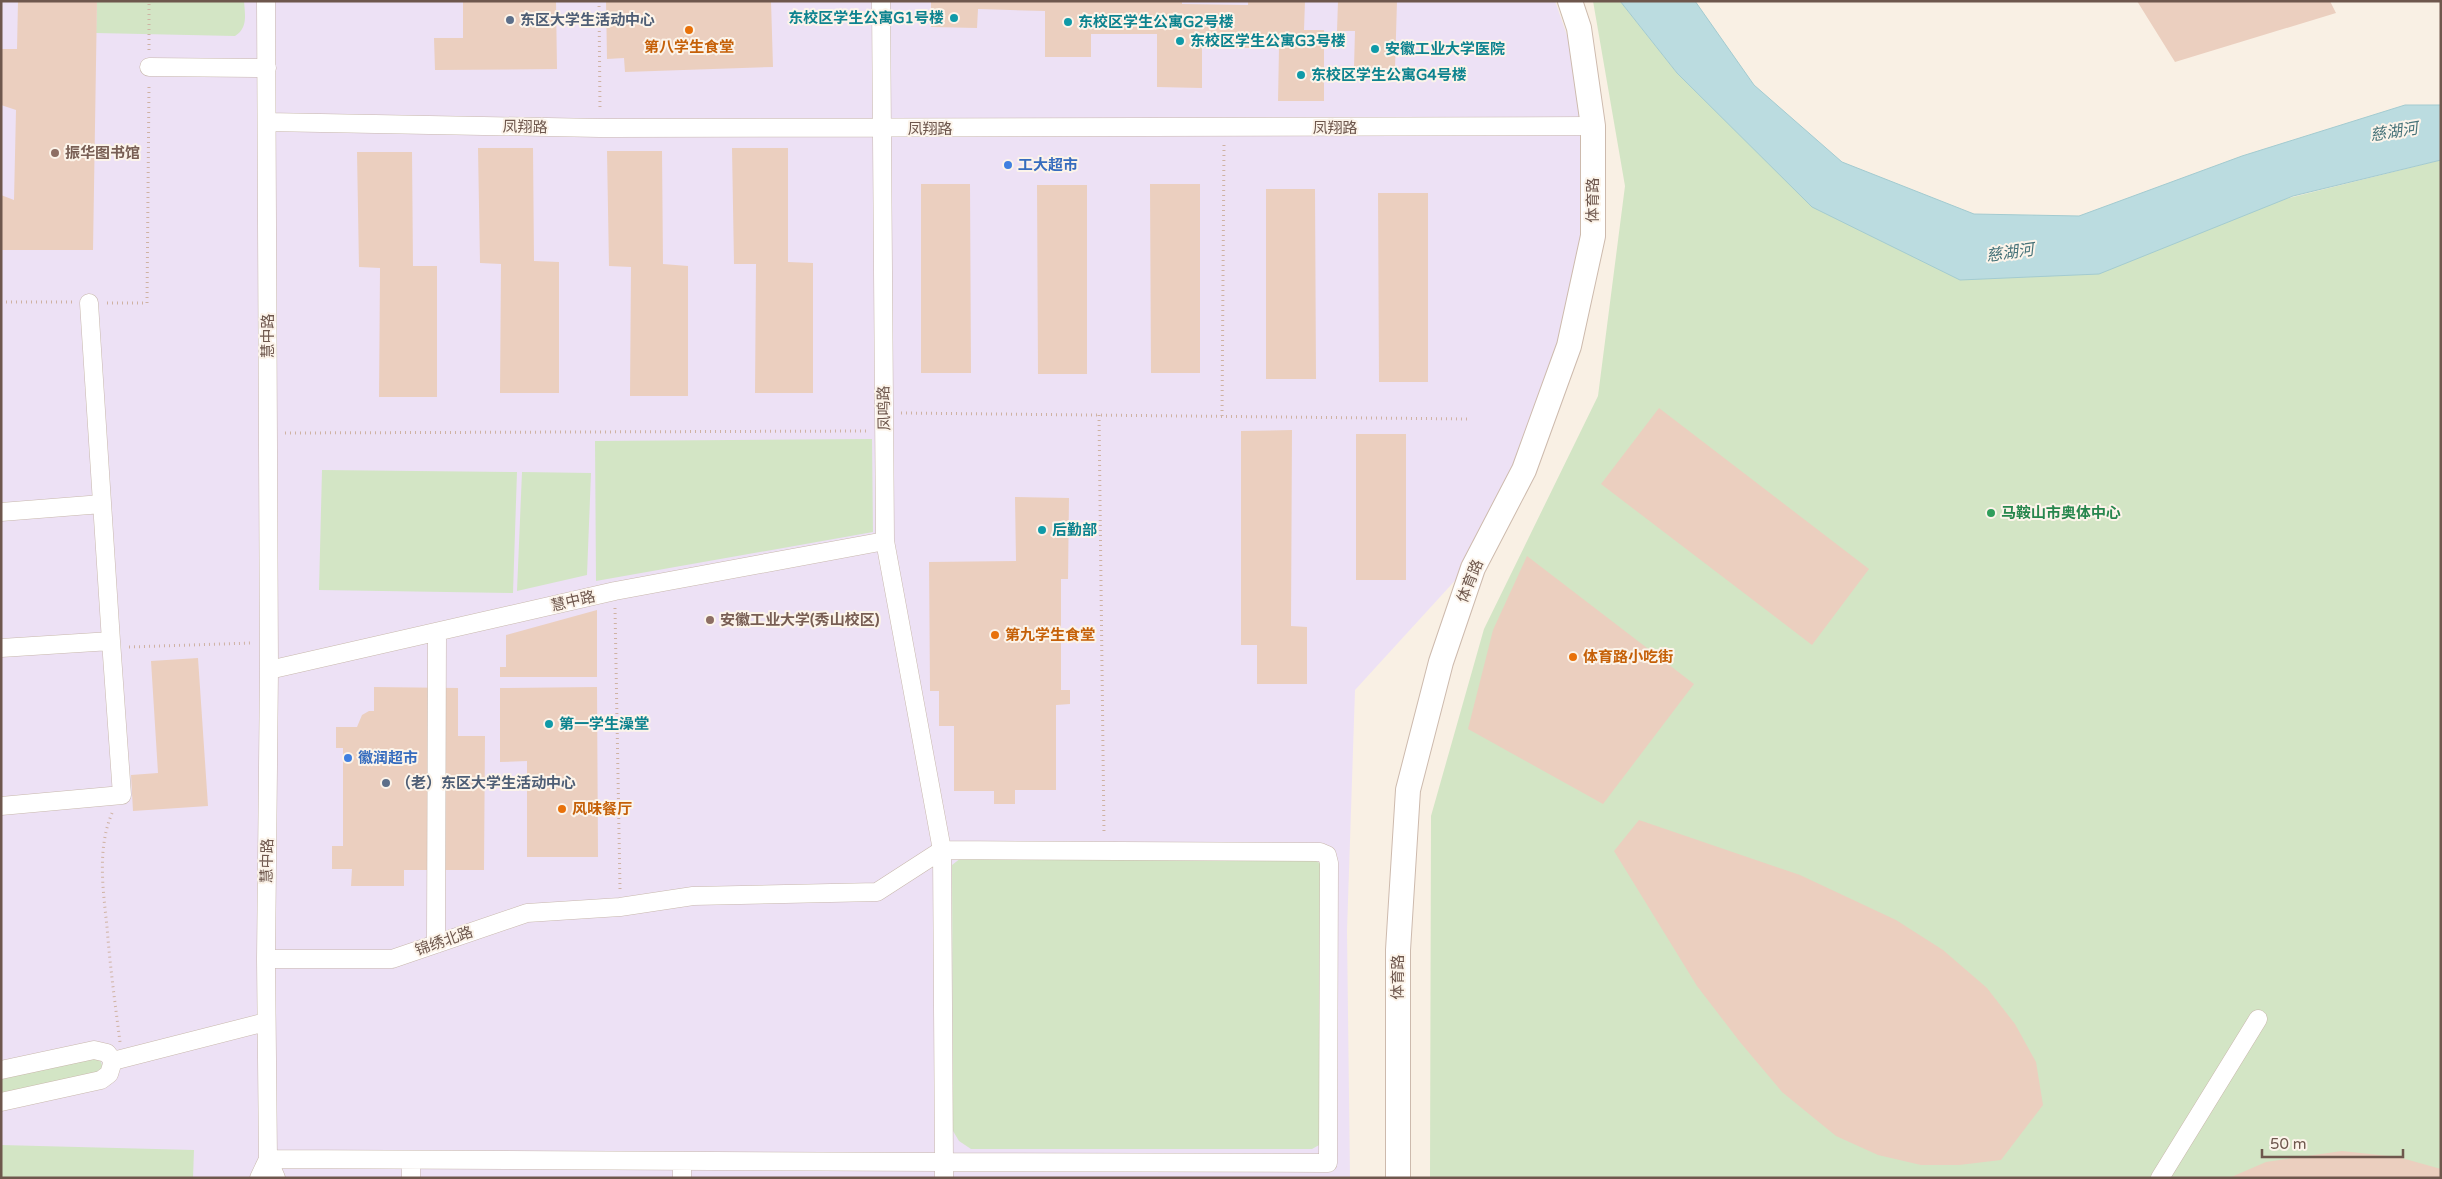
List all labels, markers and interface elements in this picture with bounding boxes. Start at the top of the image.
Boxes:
place label: 东校区学生公寓G1号楼 [788,9,944,27]
place label: 东区大学生活动中心 [520,11,655,29]
marker: 东校区学生公寓G1号楼 [948,12,960,24]
place label: 东校区学生公寓G2号楼 [1078,13,1234,31]
marker: 东区大学生活动中心 [504,14,516,26]
marker: 东校区学生公寓G2号楼 [1062,16,1074,28]
marker: 第八学生食堂 [683,24,695,36]
place label: 东校区学生公寓G3号楼 [1190,32,1346,50]
marker: 东校区学生公寓G3号楼 [1174,35,1186,47]
place label: 第八学生食堂 [644,38,734,56]
place label: 安徽工业大学医院 [1385,40,1505,58]
marker: 安徽工业大学医院 [1369,43,1381,55]
place label: 东校区学生公寓G4号楼 [1311,66,1467,84]
marker: 东校区学生公寓G4号楼 [1295,69,1307,81]
street label: 凤翔路 [502,118,548,136]
water label: 慈湖河 [2369,118,2422,146]
street label: 凤翔路 [1312,119,1358,137]
street label: 凤翔路 [907,120,953,138]
place label: 振华图书馆 [65,144,140,162]
marker: 振华图书馆 [49,147,61,159]
place label: 工大超市 [1018,156,1078,174]
marker: 工大超市 [1002,159,1014,171]
street label: 体育路 [1584,177,1602,223]
water label: 慈湖河 [1985,239,2038,266]
street label: 慧中路 [259,313,277,359]
street label: 凤鸣路 [875,385,893,431]
place label: 马鞍山市奥体中心 [2001,504,2121,522]
marker: 马鞍山市奥体中心 [1985,507,1997,519]
place label: 后勤部 [1052,521,1097,539]
marker: 后勤部 [1036,524,1048,536]
street label: 体育路 [1453,557,1487,605]
street label: 慧中路 [549,587,597,615]
place label: 安徽工业大学(秀山校区) [720,611,880,629]
marker: 安徽工业大学(秀山校区) [704,614,716,626]
place label: 第九学生食堂 [1005,626,1095,644]
marker: 第九学生食堂 [989,629,1001,641]
place label: 体育路小吃街 [1583,648,1673,666]
marker: 体育路小吃街 [1567,651,1579,663]
place label: 第一学生澡堂 [559,715,649,733]
marker: 第一学生澡堂 [543,718,555,730]
place label: 徽润超市 [358,749,418,767]
marker: 徽润超市 [342,752,354,764]
place label: （老）东区大学生活动中心 [396,774,576,792]
marker: （老）东区大学生活动中心 [380,777,392,789]
place label: 风味餐厅 [572,800,632,818]
marker: 风味餐厅 [556,803,568,815]
street label: 慧中路 [258,838,276,884]
street label: 锦绣北路 [413,923,475,959]
street label: 体育路 [1389,954,1407,1000]
scale bar [2262,1126,2403,1158]
text: 50 m [2270,1135,2307,1153]

